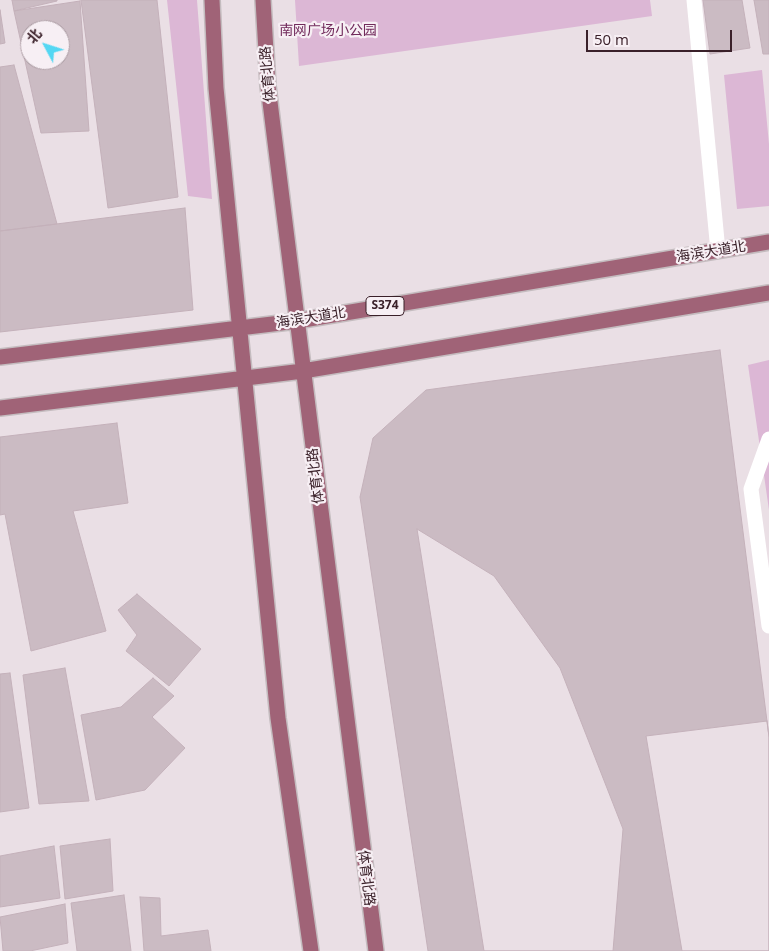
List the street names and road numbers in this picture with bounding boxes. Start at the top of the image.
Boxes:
street label: 体育北路 [257,45,279,103]
street label: 海滨大道北 [675,238,747,266]
road number: S374 [366,296,404,316]
street label: 海滨大道北 [275,304,347,332]
street label: 体育北路 [304,447,328,505]
street label: 体育北路 [354,849,378,907]

